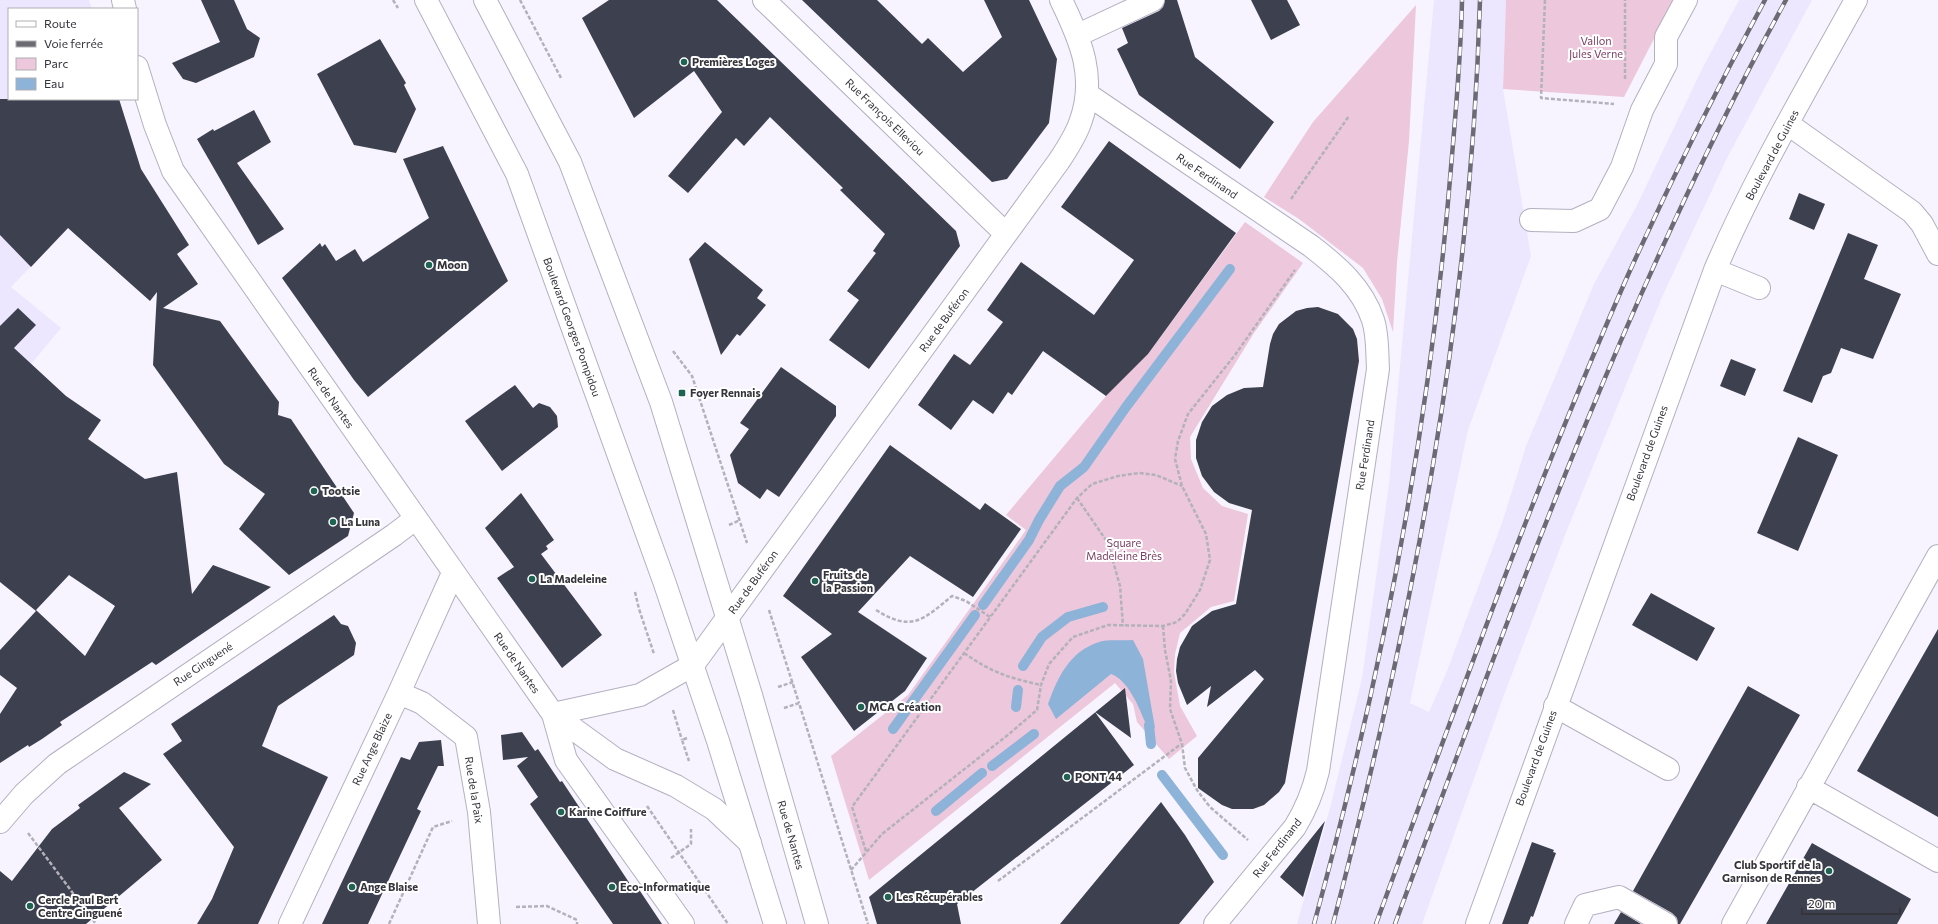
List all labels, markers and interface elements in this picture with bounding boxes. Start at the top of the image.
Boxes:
legend [8,8,138,100]
text: Route [44,16,77,30]
park label: Vallon Jules Verne [1569,34,1623,61]
text: Voie ferrée [44,36,103,50]
place label: Premières Loges [692,55,775,68]
text: Parc [44,56,68,70]
marker: Premières Loges [679,57,689,67]
text: Eau [44,76,64,90]
street label: Rue François Elleviou [843,76,928,158]
street label: Boulevard de Guines [1742,107,1801,202]
street label: Rue Ferdinand [1174,150,1240,201]
street label: Boulevard Georges Pompidou [541,255,604,398]
place label: Moon [437,258,467,271]
marker: Moon [424,260,434,270]
street label: Rue de Buféron [916,285,971,354]
street label: Rue de Nantes [306,365,357,431]
place label: Foyer Rennais [690,386,761,399]
marker: Foyer Rennais [677,388,687,398]
street label: Boulevard de Guines [1623,403,1670,502]
street label: Rue Ferdinand [1353,419,1377,491]
place label: Tootsie [322,484,360,497]
marker: Tootsie [309,486,319,496]
place label: La Luna [341,515,380,528]
marker: La Luna [328,517,338,527]
park label: Square Madeleine Brès [1086,536,1162,562]
street label: Rue de Buféron [725,547,780,616]
place label: Fruits de la Passion [823,568,873,594]
place label: La Madeleine [540,572,607,585]
marker: La Madeleine [527,574,537,584]
marker: Fruits de la Passion [810,576,820,586]
street label: Rue de Nantes [492,630,543,696]
street label: Rue Ginguené [171,639,235,688]
place label: MCA Création [869,700,941,713]
marker: MCA Création [856,702,866,712]
street label: Boulevard de Guines [1512,708,1559,807]
street label: Rue Ange Blaize [349,710,394,787]
street label: Rue de la Paix [463,756,486,824]
place label: PONT 44 [1075,770,1122,783]
marker: PONT 44 [1062,772,1072,782]
street label: Rue de Nantes [775,799,808,871]
place label: Karine Coiffure [569,805,647,818]
marker: Karine Coiffure [556,807,566,817]
street label: Rue Ferdinand [1250,816,1304,880]
place label: Club Sportif de la Garnison de Rennes [1722,858,1821,884]
marker: Club Sportif de la Garnison de Rennes [1824,866,1834,876]
place label: Ange Blaise [360,880,418,893]
place label: Eco-Informatique [620,880,710,893]
marker: Ange Blaise [347,882,357,892]
marker: Eco-Informatique [607,882,617,892]
place label: Les Récupérables [896,890,983,903]
scale bar [1802,890,1900,916]
marker: Les Récupérables [883,892,893,902]
place label: Cercle Paul Bert Centre Ginguené [38,893,123,919]
text: 20 m [1808,896,1835,910]
marker: Cercle Paul Bert Centre Ginguené [25,901,35,911]

